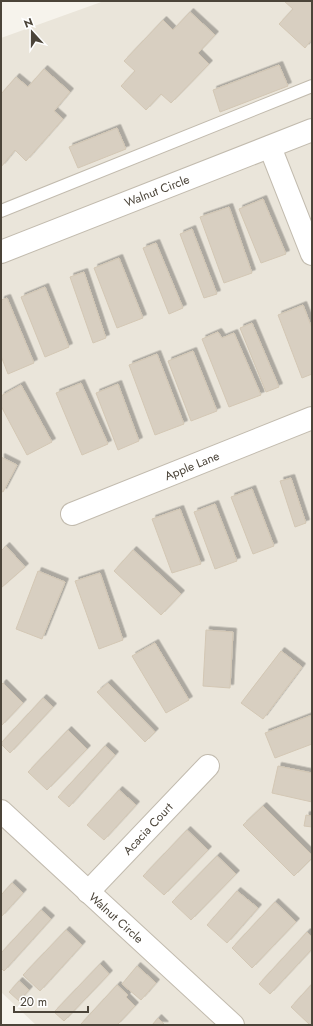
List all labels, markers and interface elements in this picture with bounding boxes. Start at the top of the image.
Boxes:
north arrow [12,12,52,52]
text: N [21,14,35,32]
street label: Walnut Circle [122,170,192,212]
street label: Apple Lane [162,447,222,485]
street label: Acacia Court [119,799,177,859]
street label: Walnut Circle [85,888,147,948]
scale bar [14,988,88,1014]
text: 20 m [20,993,47,1011]

